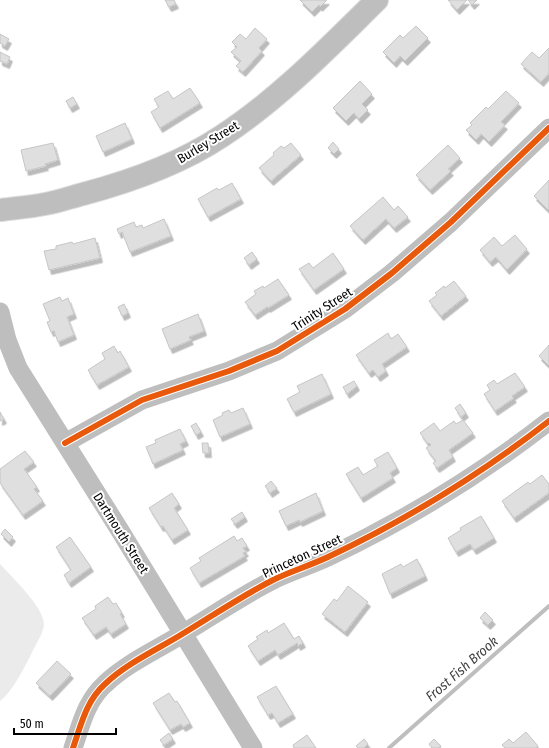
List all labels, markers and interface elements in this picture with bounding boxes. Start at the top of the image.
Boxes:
street label: Burley Street [175,117,242,166]
street label: Trinity Street [289,284,355,334]
street label: Dartmouth Street [90,490,152,577]
street label: Princeton Street [260,531,345,581]
water label: Frost Fish Brook [422,633,502,705]
scale bar [14,710,116,736]
text: 50 m [20,717,44,731]

